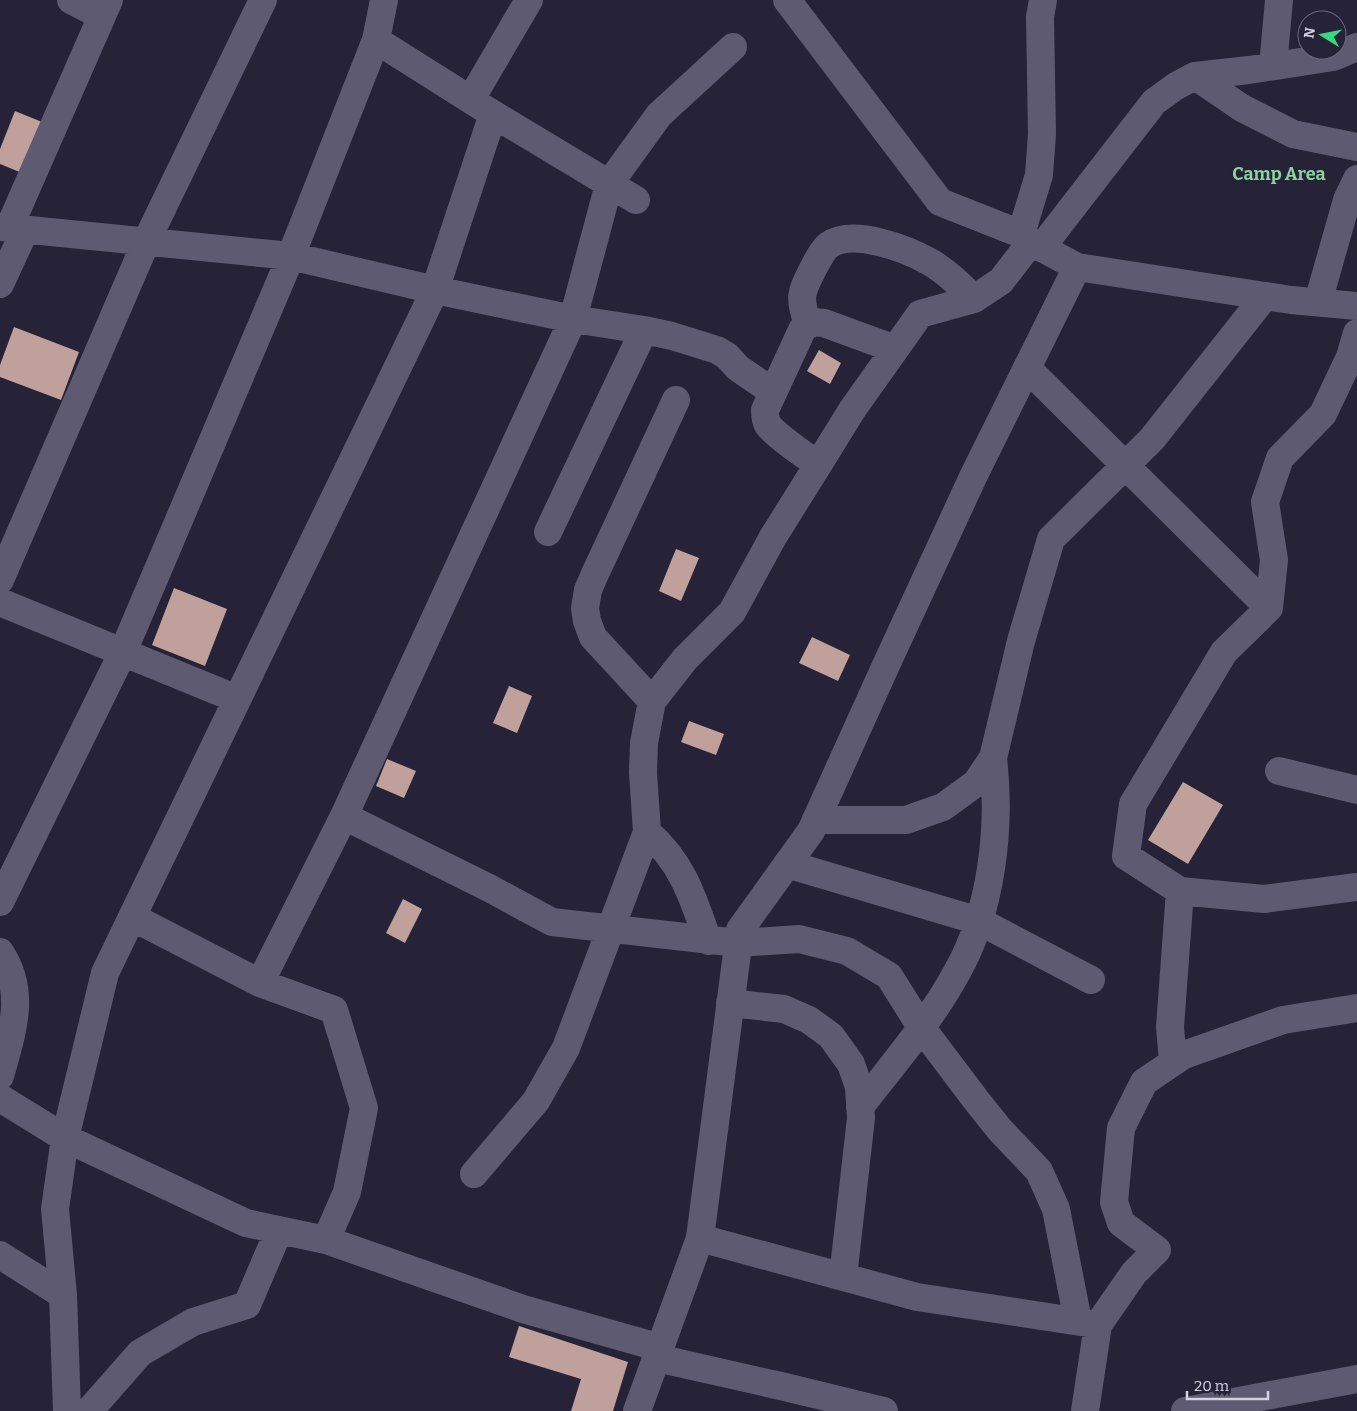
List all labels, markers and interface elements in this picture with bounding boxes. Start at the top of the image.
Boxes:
north arrow [1297,10,1347,60]
text: N [1300,26,1319,40]
district label: Camp Area [1232,163,1326,185]
scale bar [1187,1368,1268,1400]
text: 20 m [1194,1377,1230,1395]

